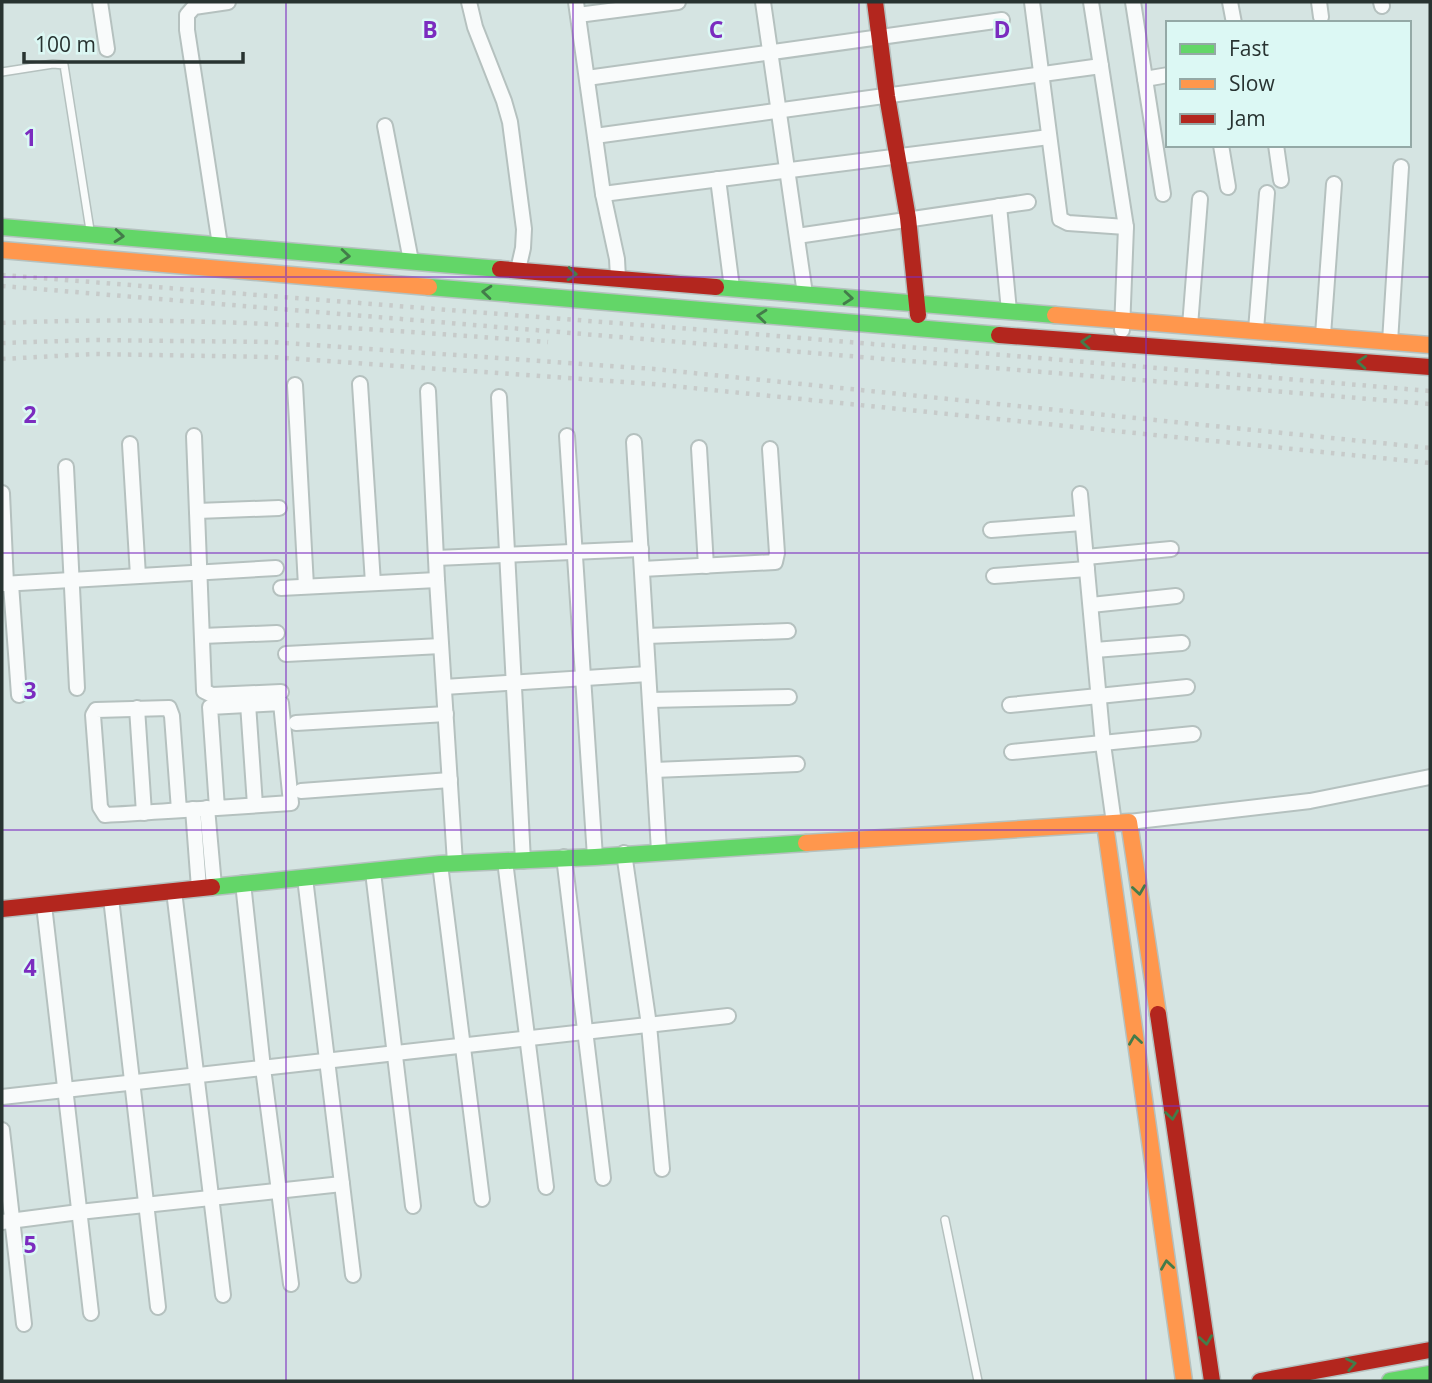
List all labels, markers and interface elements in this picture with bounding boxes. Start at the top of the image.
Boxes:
text: B [422,13,438,45]
text: C [709,13,723,45]
text: D [993,13,1011,45]
scale bar [24,21,243,65]
legend [1166,21,1411,147]
text: 100 m [35,30,96,58]
text: Fast [1229,34,1269,62]
text: Slow [1229,69,1275,97]
text: Jam [1227,104,1266,132]
text: 1 [23,121,37,153]
one-way arrow [113,228,124,243]
one-way arrow [340,248,351,263]
one-way arrow [566,267,578,282]
one-way arrow [481,285,492,300]
one-way arrow [842,290,853,305]
one-way arrow [756,309,767,324]
one-way arrow [1081,335,1092,350]
one-way arrow [1356,355,1367,370]
text: 2 [23,398,37,430]
text: 3 [23,674,37,706]
one-way arrow [1131,884,1146,896]
text: 4 [23,951,37,983]
one-way arrow [1128,1034,1143,1046]
one-way arrow [1165,1109,1180,1121]
text: 5 [23,1228,37,1260]
one-way arrow [1160,1259,1175,1271]
one-way arrow [1198,1334,1213,1346]
one-way arrow [1345,1358,1357,1373]

